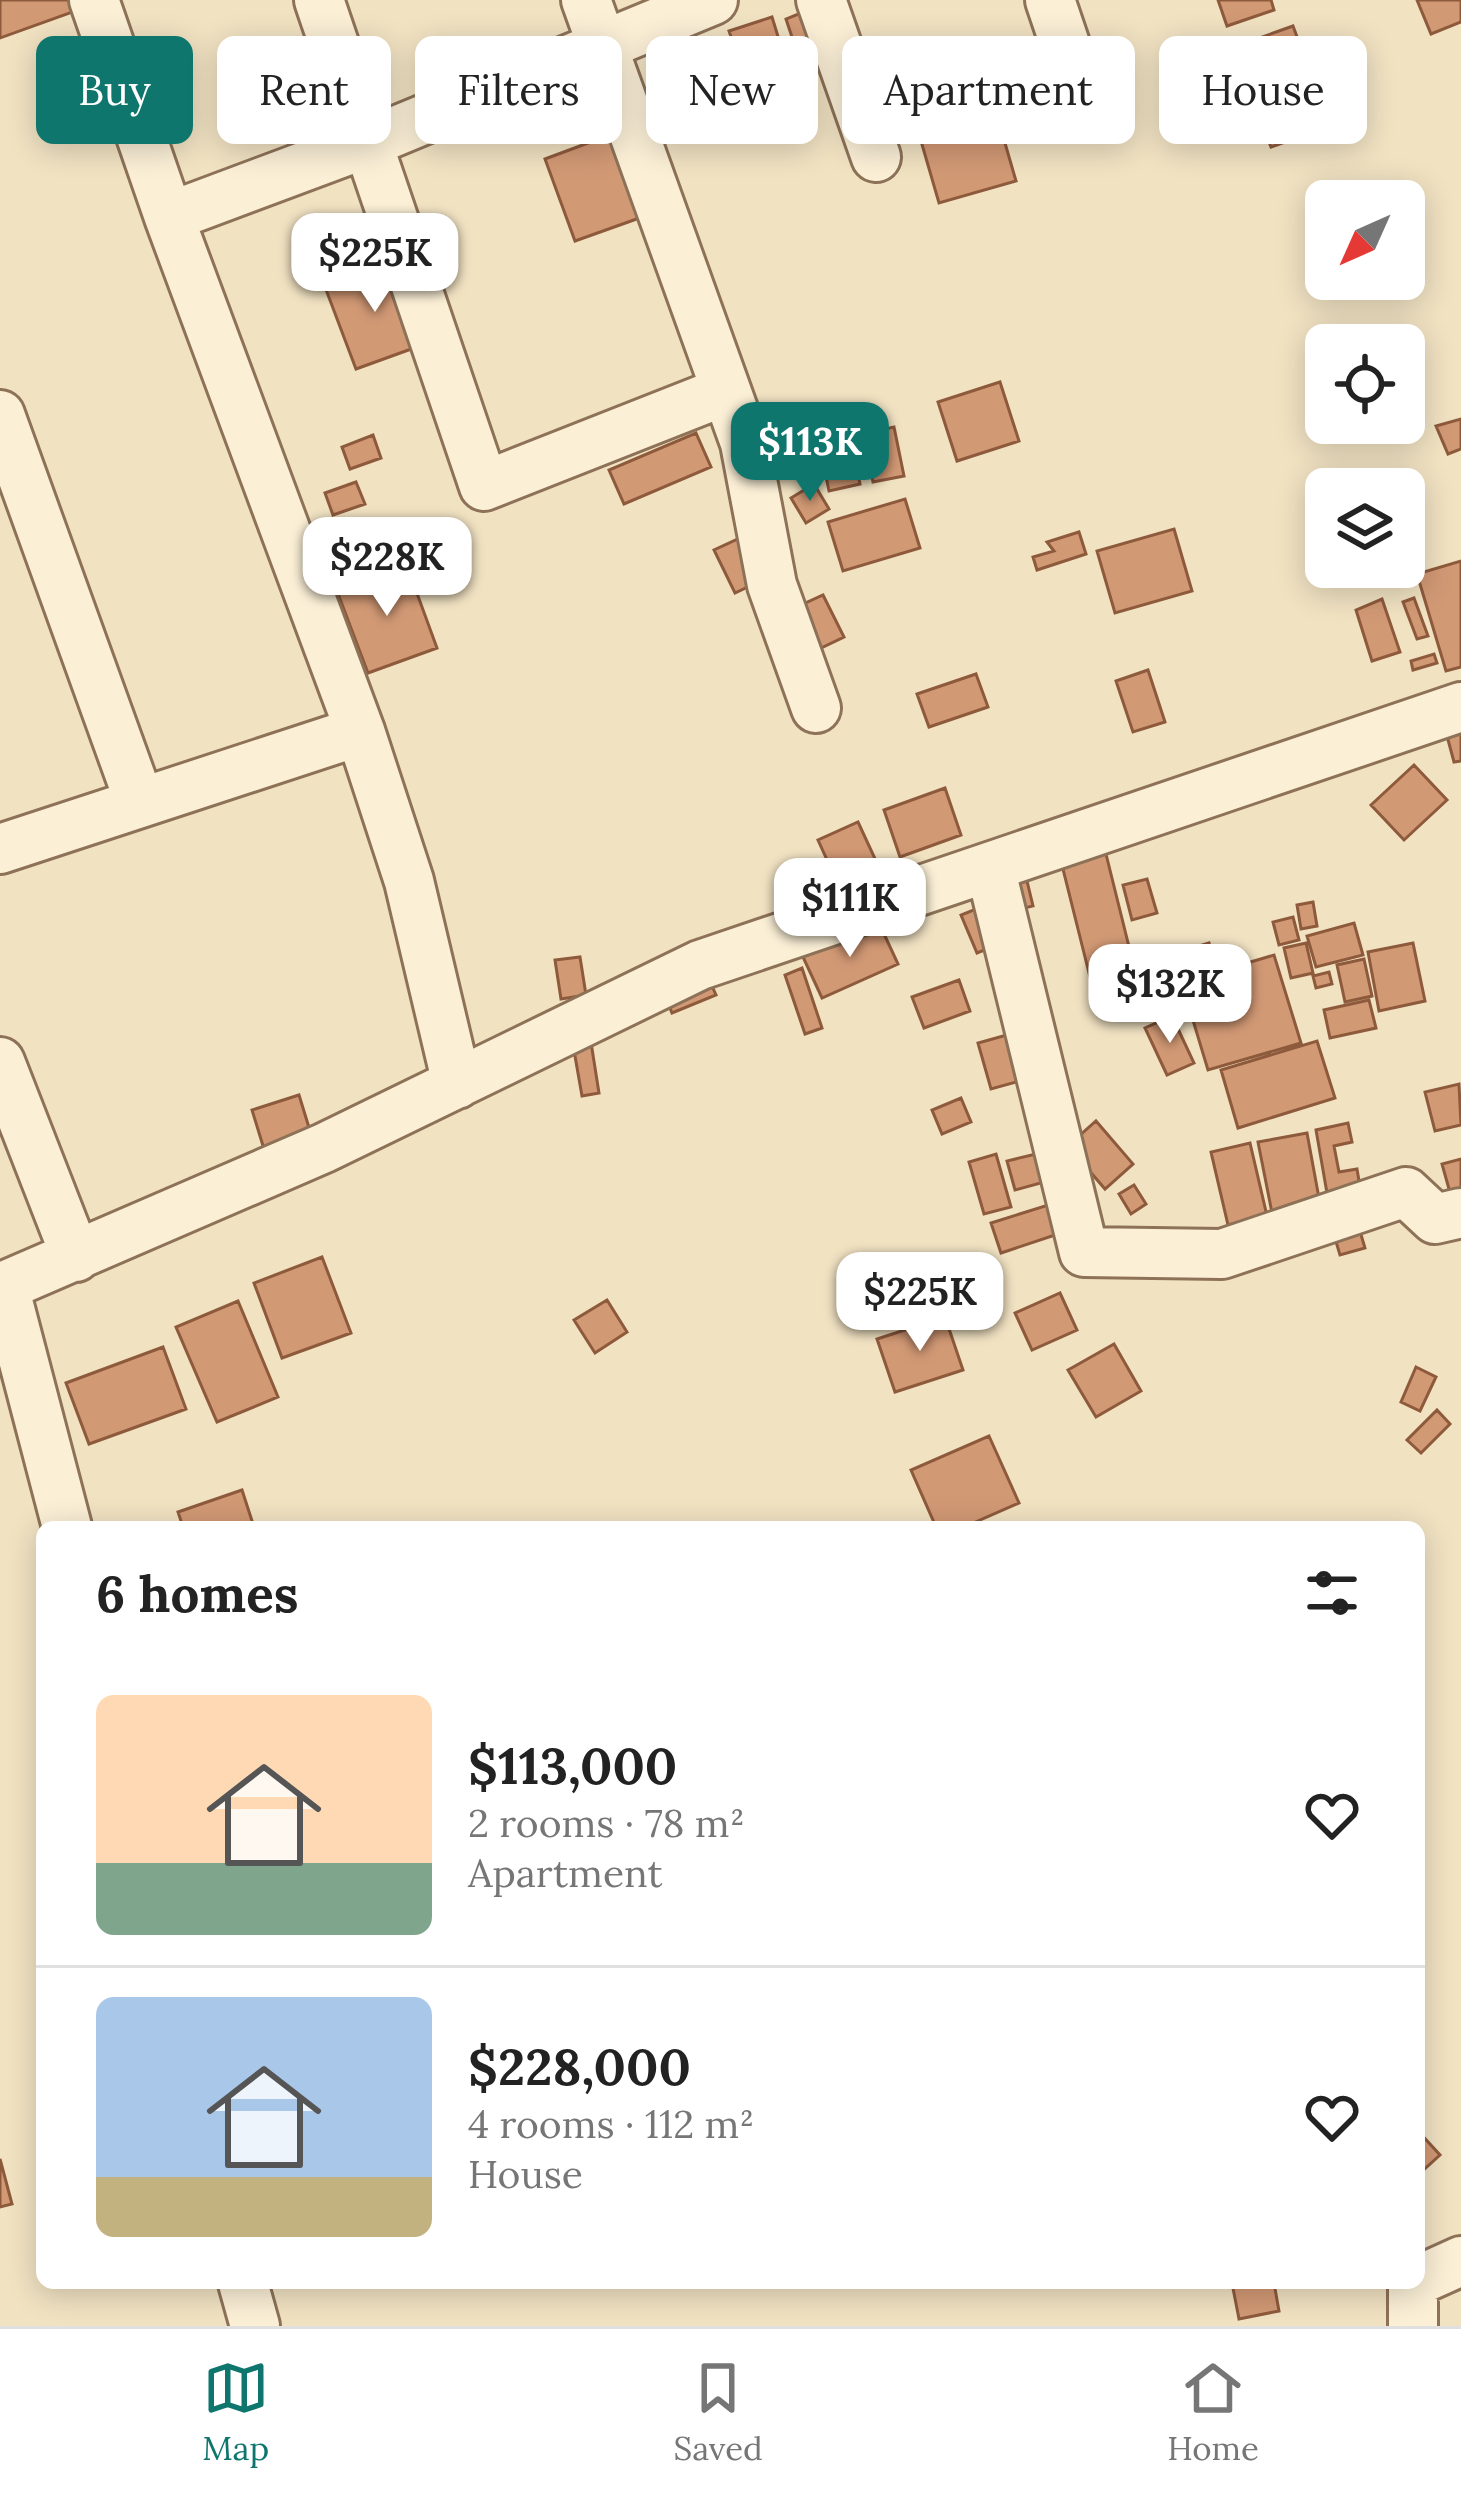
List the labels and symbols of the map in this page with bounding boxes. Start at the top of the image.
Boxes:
north arrow [1305,180,1425,300]
pin: $225K [291,213,459,315]
pin: $113K [726,402,894,504]
pin: $228K [303,517,471,619]
pin: $111K [766,858,934,960]
pin: $132K [1086,944,1254,1046]
pin: $225K [836,1252,1004,1354]

